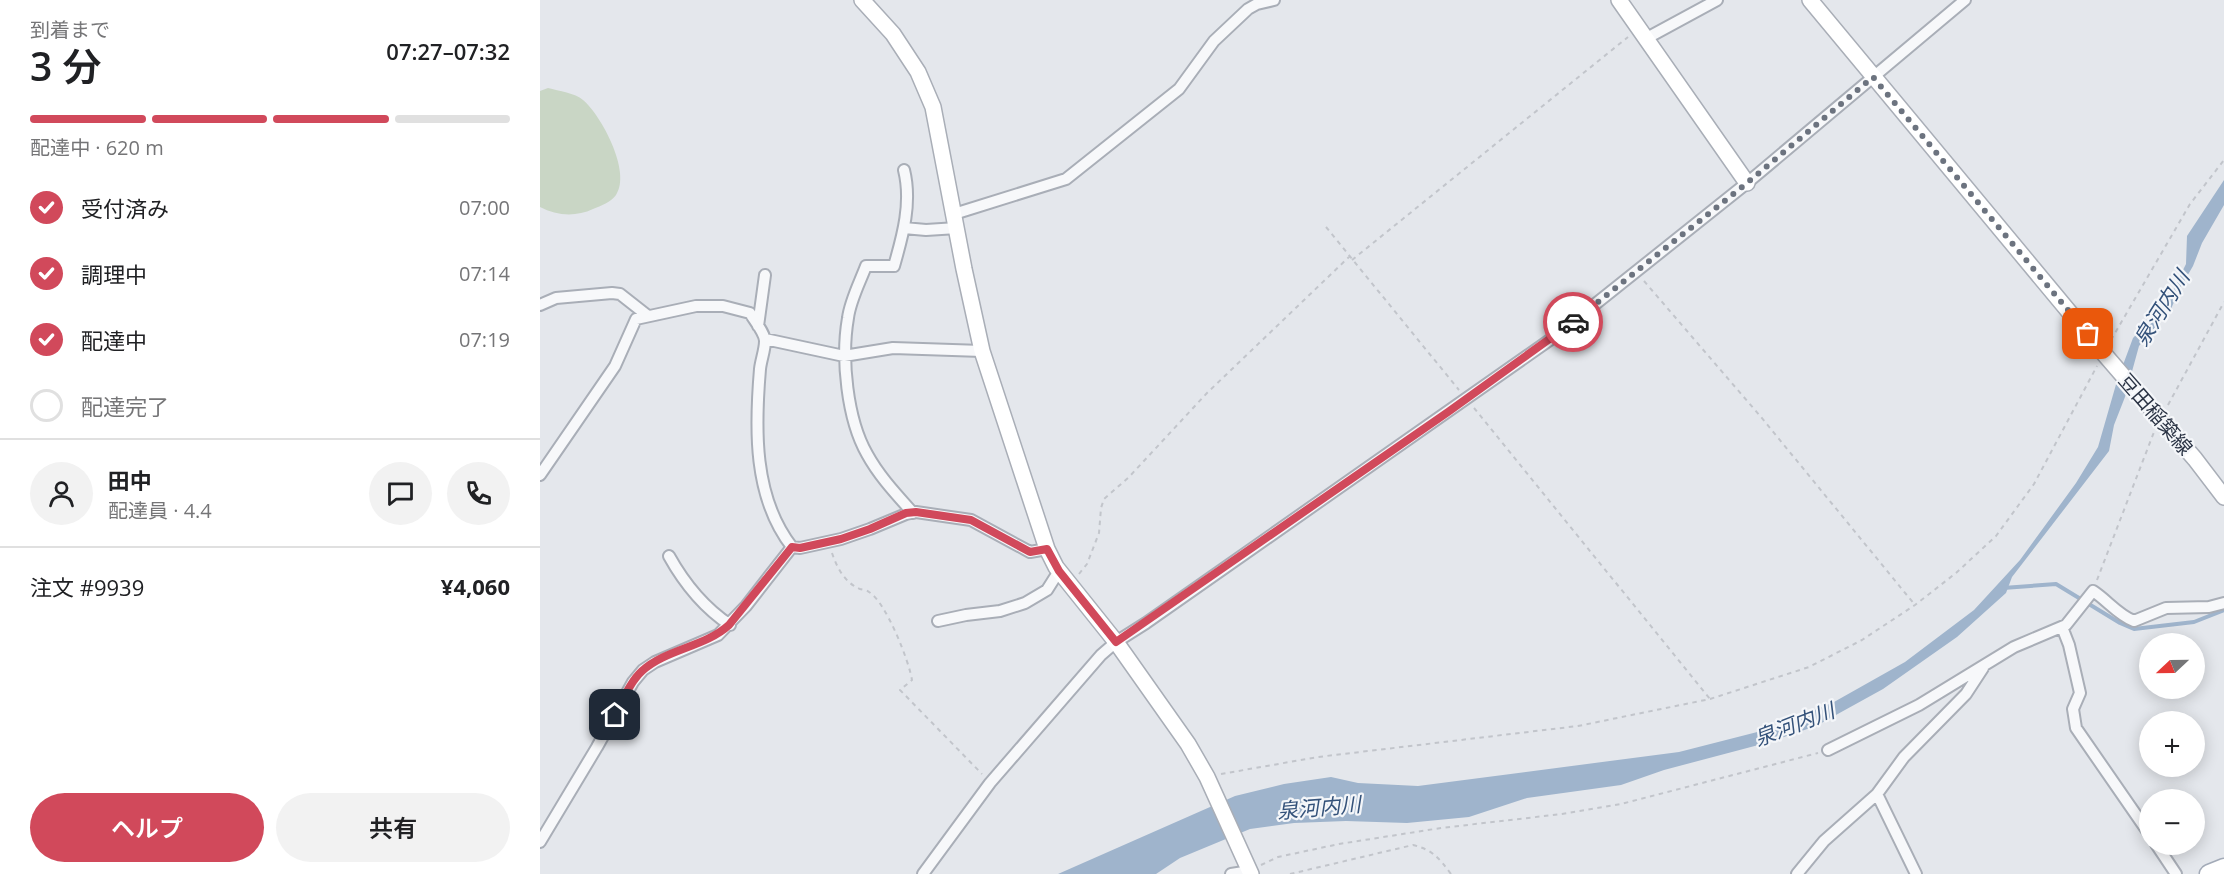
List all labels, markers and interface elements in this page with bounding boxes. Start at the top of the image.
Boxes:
text: 到着まで [30,16,110,43]
text: 07:27–07:32 [386,36,510,66]
text: 3 分 [30,39,101,92]
text: 配達中 · 620 m [30,134,164,161]
icon: check [30,191,63,224]
text: 受付済み [81,193,169,223]
text: 07:00 [459,194,510,221]
icon: check [30,257,63,290]
text: 調理中 [81,259,147,289]
text: 07:14 [459,260,510,287]
water label: 泉河内川 [2127,263,2196,351]
courier [1543,292,1603,352]
icon: car [1557,306,1590,339]
pin [2062,308,2113,359]
icon: bag [2071,317,2104,350]
icon: check [30,323,63,356]
text: 配達中 [81,325,147,355]
text: 07:19 [459,326,510,353]
street label: 豆田稲築線 [2113,367,2199,461]
text: 配達完了 [81,391,169,421]
button: person [30,462,93,525]
button: chat [369,462,432,525]
button: phone [447,462,510,525]
text: 田中 [108,465,152,495]
text: 配達員 · 4.4 [108,497,212,524]
text: ¥4,060 [441,571,510,601]
text: 注文 #9939 [30,572,144,602]
north arrow [2139,633,2205,699]
map controls [2139,633,2205,855]
pin [589,689,640,740]
water label: 泉河内川 [1750,695,1840,752]
icon: home [598,698,631,731]
button: + [2139,711,2205,777]
water label: 泉河内川 [1276,789,1364,825]
button: − [2139,789,2205,855]
button: ヘルプ [30,793,264,862]
button: 共有 [276,793,510,862]

